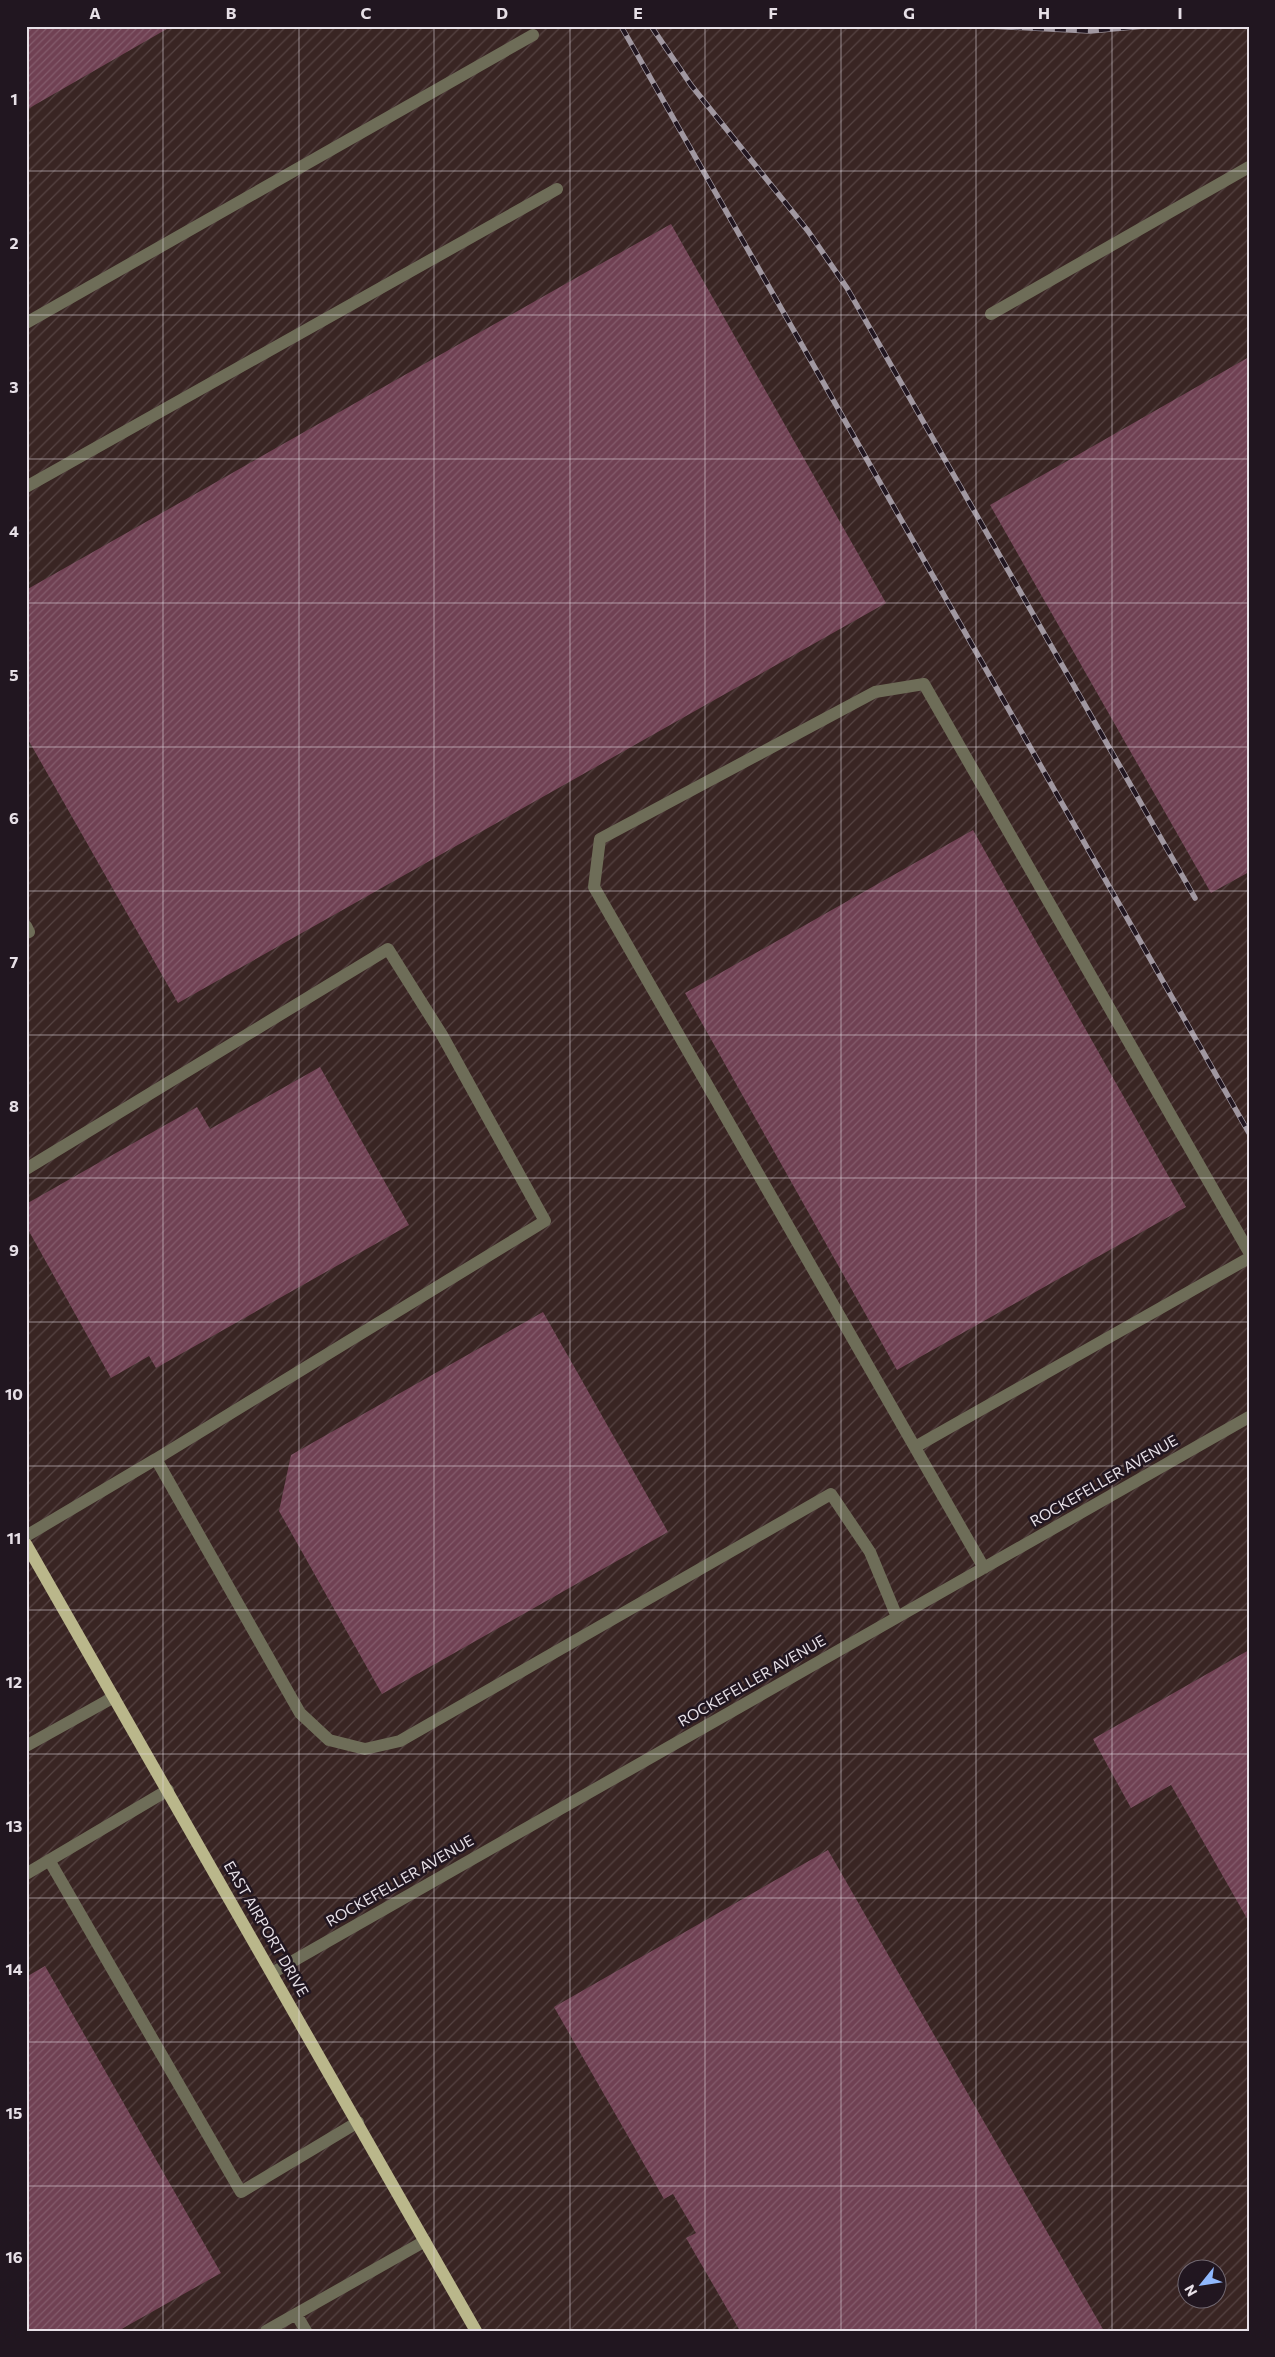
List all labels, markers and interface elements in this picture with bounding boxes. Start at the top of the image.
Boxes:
text: A [89,3,101,22]
text: B [226,3,237,22]
text: C [361,3,372,22]
text: D [496,3,508,22]
text: E [633,3,643,22]
text: F [768,3,778,22]
text: G [903,3,915,22]
text: H [1038,3,1050,22]
text: I [1177,3,1183,22]
text: 1 [10,89,18,108]
text: 2 [9,233,19,252]
text: 3 [9,377,19,396]
text: 4 [9,521,19,540]
text: 5 [9,665,19,684]
text: 6 [9,808,19,827]
text: 7 [10,952,19,971]
text: 8 [9,1096,19,1115]
text: 9 [9,1240,19,1259]
text: 10 [5,1384,23,1403]
street label: ROCKEFELLER AVENUE [1026,1430,1181,1530]
text: 11 [7,1528,21,1547]
street label: ROCKEFELLER AVENUE [674,1630,829,1730]
text: 12 [6,1672,22,1691]
text: 13 [6,1816,22,1835]
street label: ROCKEFELLER AVENUE [322,1830,477,1930]
street label: EAST AIRPORT DRIVE [221,1858,313,1999]
text: 14 [5,1959,23,1978]
text: 15 [6,2103,22,2122]
text: 16 [5,2247,23,2266]
north arrow [1178,2260,1228,2310]
text: N [1180,2282,1200,2300]

